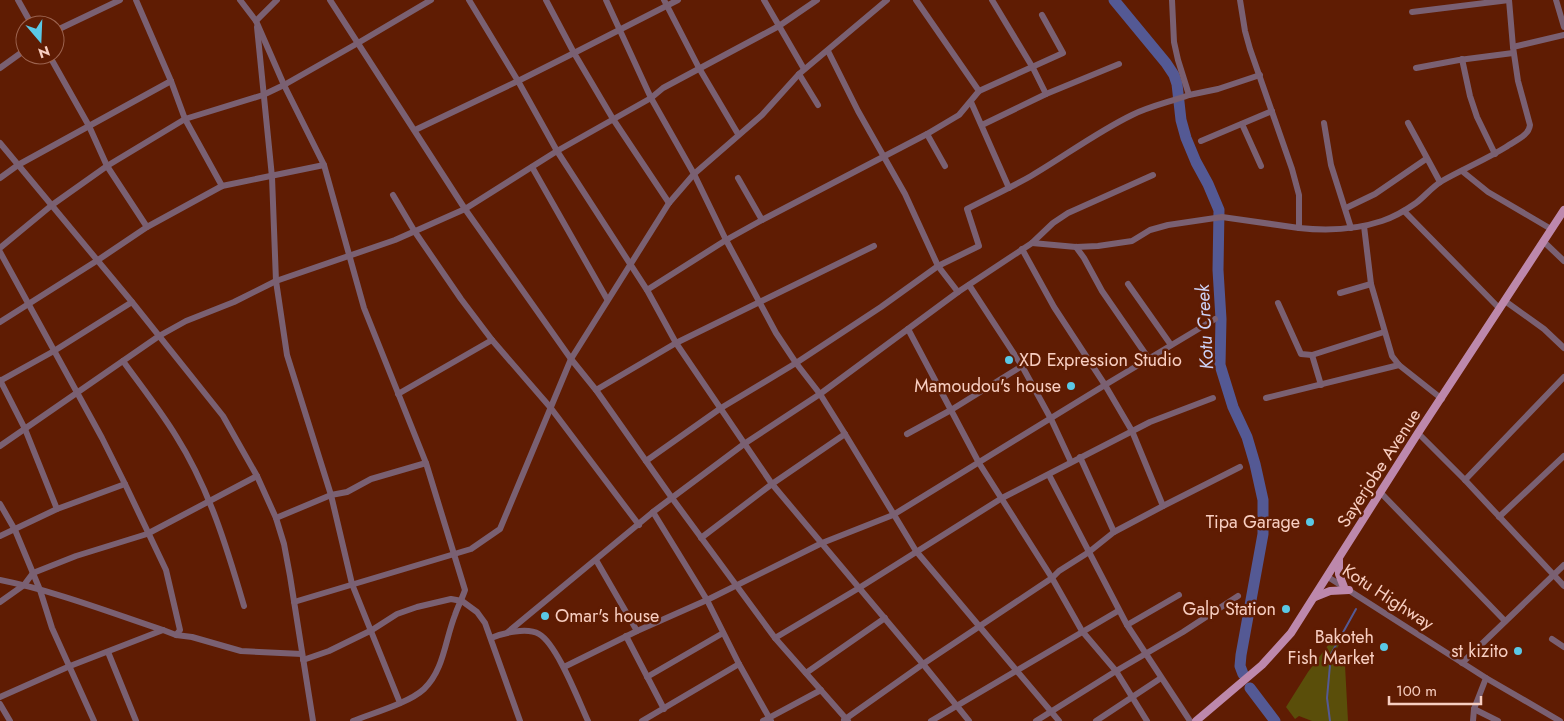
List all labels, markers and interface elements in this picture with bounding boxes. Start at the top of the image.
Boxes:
north arrow [15,15,65,65]
text: N [36,41,53,64]
water label: Kotu Creek [1189,283,1220,370]
place label: XD Expression Studio [1019,347,1182,373]
marker: XD Expression Studio [1003,354,1015,366]
place label: Mamoudou's house [914,373,1061,399]
marker: Mamoudou's house [1065,380,1077,392]
street label: Sayerjobe Avenue [1331,404,1427,532]
place label: Tipa Garage [1206,509,1300,535]
marker: Tipa Garage [1304,516,1316,528]
street label: Kotu Highway [1337,558,1439,636]
place label: Galp Station [1182,596,1276,622]
place label: Omar's house [555,603,659,629]
marker: Galp Station [1280,603,1292,615]
marker: Omar's house [539,610,551,622]
place label: Bakoteh Fish Market [1288,624,1375,671]
place label: st kizito [1451,638,1508,664]
marker: Bakoteh Fish Market [1378,641,1390,653]
marker: st kizito [1512,645,1524,657]
scale bar [1389,674,1482,706]
text: 100 m [1396,680,1437,702]

